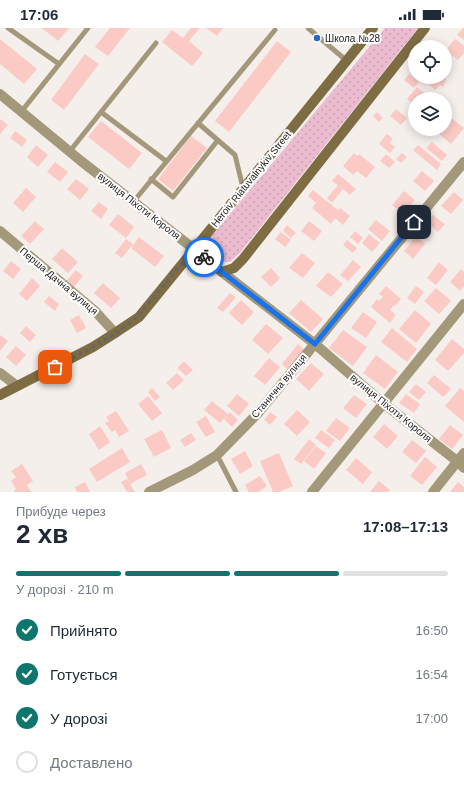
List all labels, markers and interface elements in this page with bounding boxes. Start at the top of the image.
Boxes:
text: 17:06 [20,6,58,23]
marker: Школа №28 [312,33,322,43]
place label: Школа №28 [325,33,380,44]
map controls [408,40,452,136]
button: locate [408,40,452,84]
button: layers [408,92,452,136]
street label: Heroiv Riatuvalnykiv Street [209,129,293,229]
street label: вулиця Піхоти Короля [96,170,182,242]
pin [397,205,431,239]
icon: home [403,211,425,233]
courier [184,237,224,277]
street label: Перша Дачна вулиця [18,245,100,317]
icon: bike [193,246,215,268]
pin [38,350,72,384]
street label: Станична вулиця [249,352,309,420]
icon: bag [44,356,66,378]
street label: вулиця Піхоти Короля [348,372,434,444]
text: Прибуде через [16,504,106,519]
text: 17:08–17:13 [363,518,448,535]
text: 2 хв [16,519,68,549]
text: У дорозі · 210 m [16,582,114,597]
icon: check [16,619,38,641]
text: Прийнято [50,622,117,639]
text: 16:50 [415,623,448,638]
icon: check [16,663,38,685]
text: Готується [50,666,118,683]
text: 16:54 [415,667,448,682]
icon: check [16,707,38,729]
text: У дорозі [50,710,108,727]
text: 17:00 [415,711,448,726]
text: Доставлено [50,754,133,771]

